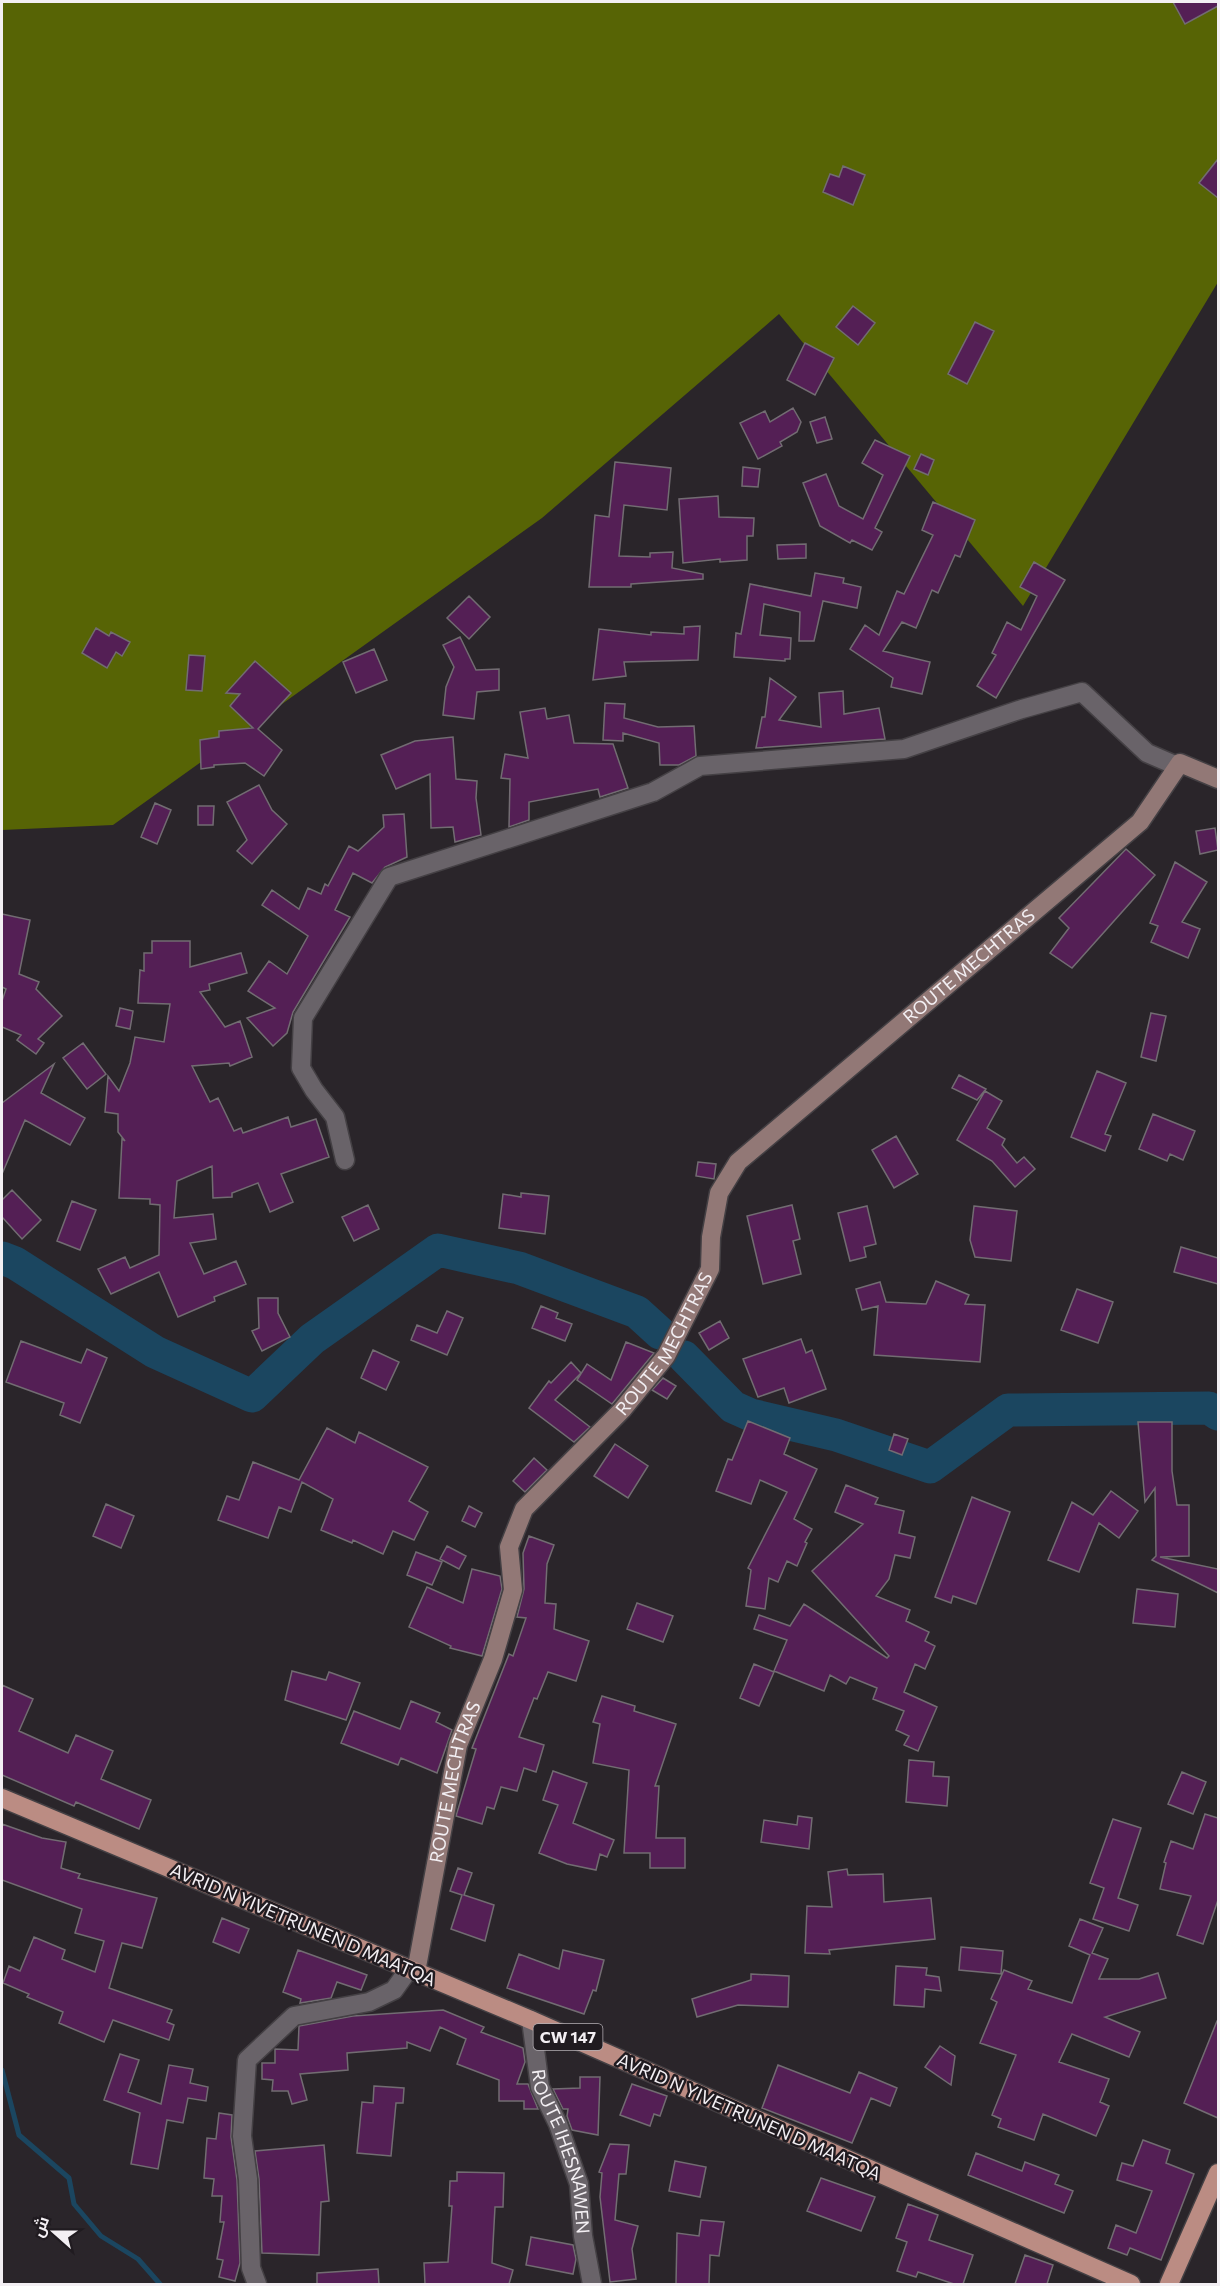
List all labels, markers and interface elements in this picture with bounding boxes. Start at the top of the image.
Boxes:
street label: ROUTE MECHTRAS [898,904,1039,1028]
street label: ROUTE MECHTRAS [610,1268,717,1419]
street label: ROUTE MECHTRAS [424,1698,485,1865]
street label: AVRID N YIVETṚUNEN D MAATQA [167,1858,440,1990]
road number: CW 147 [534,2024,602,2050]
street label: AVRID N YIVETṚUNEN D MAATQA [614,2048,885,2184]
street label: ROUTE IHESNAWEN [528,2068,595,2235]
north arrow [24,2202,84,2262]
text: ش [27,2213,53,2240]

